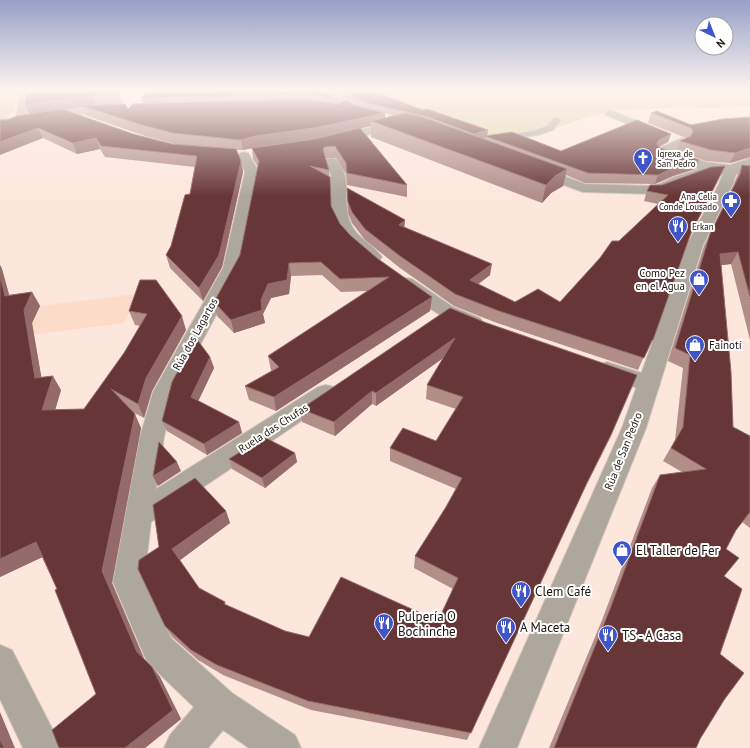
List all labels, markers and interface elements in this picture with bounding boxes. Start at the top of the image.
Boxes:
north arrow [694,16,734,56]
text: N [713,36,728,51]
church icon: Igrexa de San Pedro [632,147,654,175]
place label: Igrexa de San Pedro [657,148,696,169]
pharmacy icon: Ana Celia Conde Lousado [720,190,742,218]
place label: Ana Celia Conde Lousado [659,191,717,212]
restaurant icon: Erkan [667,215,689,243]
place label: Erkan [692,221,714,232]
place label: Como Pez en el Agua [635,266,685,293]
shop icon: Como Pez en el Agua [688,268,710,296]
street label: Rúa dos Lagartos [169,295,221,373]
shop icon: Fainotí [684,334,706,362]
place label: Fainotí [709,338,742,352]
street label: Ruela das Chufas [236,400,311,456]
street label: Rúa de San Pedro [601,410,645,492]
shop icon: El Taller de Fer [611,539,633,567]
place label: El Taller de Fer [636,542,720,559]
restaurant icon: Clem Café [510,580,532,608]
place label: Clem Café [535,583,591,600]
place label: Pulpería O Bochinche [398,608,456,640]
restaurant icon: Pulpería O Bochinche [373,612,395,640]
restaurant icon: A Maceta [495,616,517,644]
place label: A Maceta [520,619,570,636]
restaurant icon: TS - A Casa [597,624,619,652]
place label: TS - A Casa [622,627,681,644]

